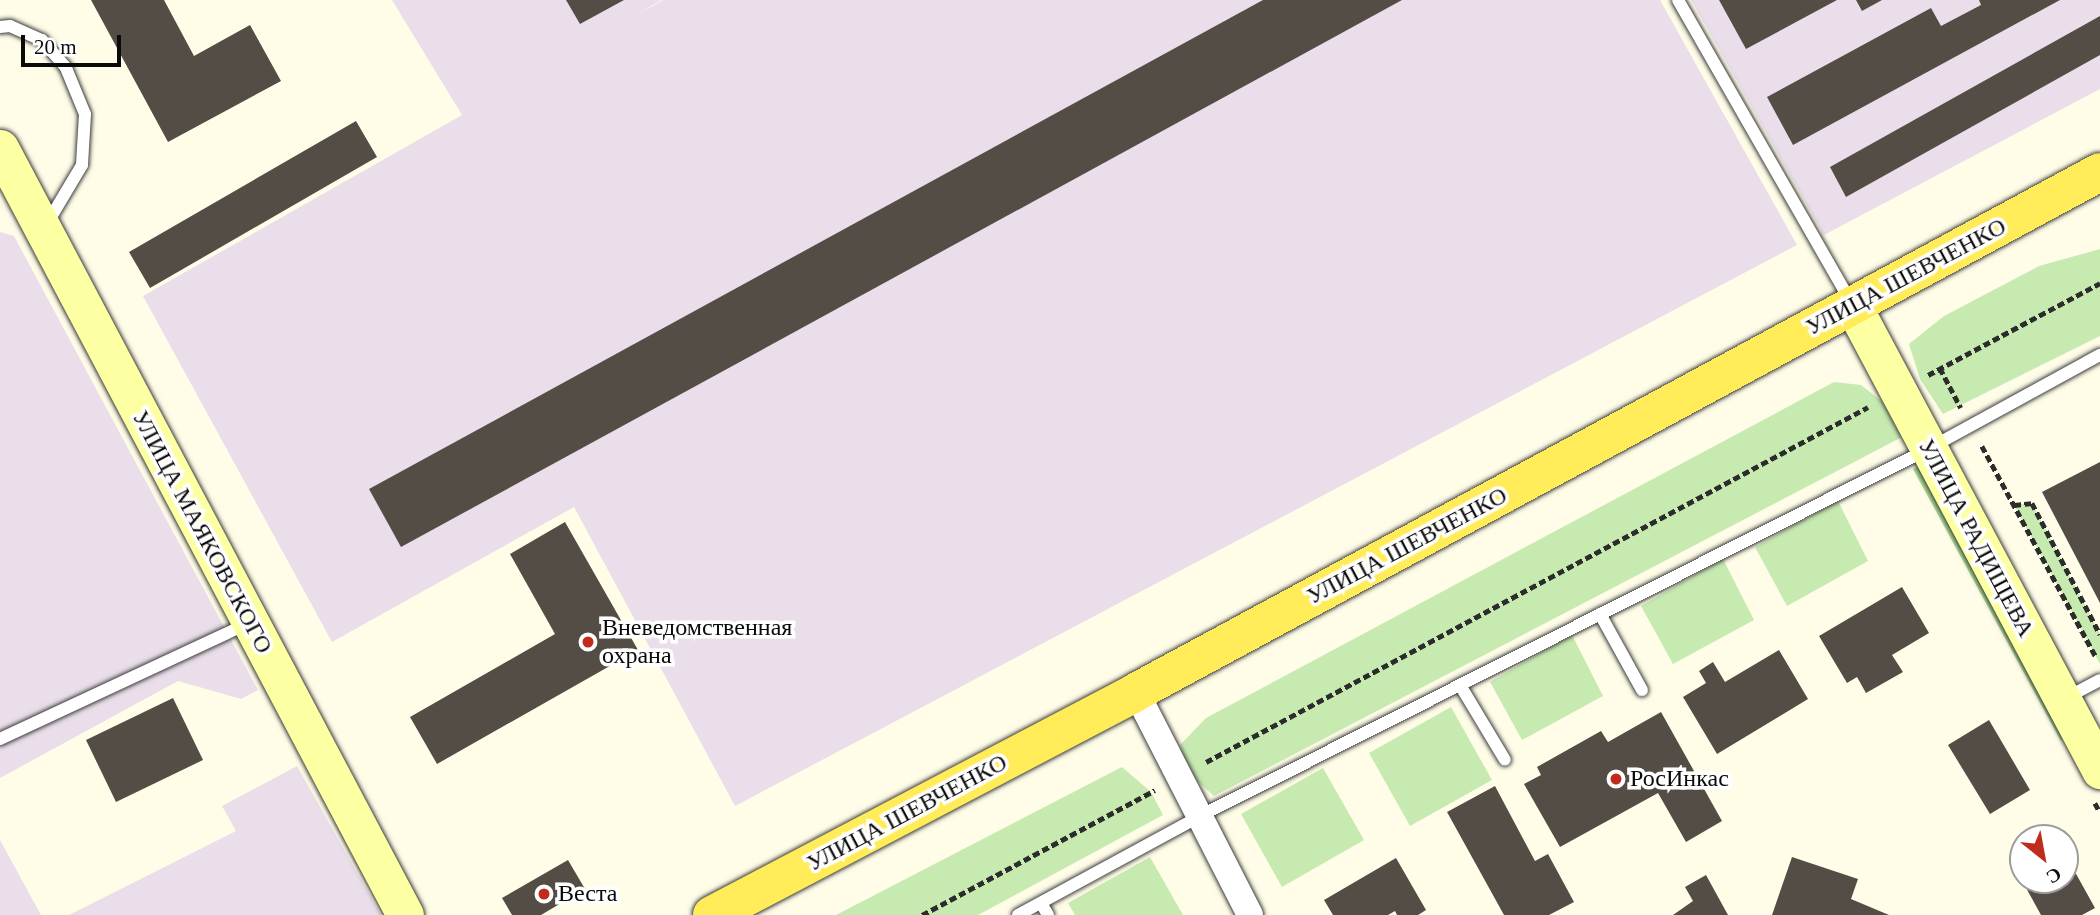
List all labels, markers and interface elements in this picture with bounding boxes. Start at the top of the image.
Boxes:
scale bar [24,21,124,65]
text: 20 m [34,35,77,59]
street label: УЛИЦА ШЕВЧЕНКО [1801,212,2011,342]
street label: УЛИЦА МАЯКОВСКОГО [126,405,278,659]
street label: УЛИЦА РАДИЩЕВА [1912,434,2040,642]
street label: УЛИЦА ШЕВЧЕНКО [1302,481,1512,611]
place label: Вневедомственная охрана [602,614,792,670]
marker: Вневедомственная охрана [580,634,596,650]
street label: УЛИЦА ШЕВЧЕНКО [802,748,1012,878]
place label: РосИнкас [1630,765,1729,793]
marker: РосИнкас [1608,771,1624,787]
north arrow [2009,824,2079,894]
text: С [2043,863,2065,888]
place label: Веста [558,880,617,908]
marker: Веста [536,886,552,902]

